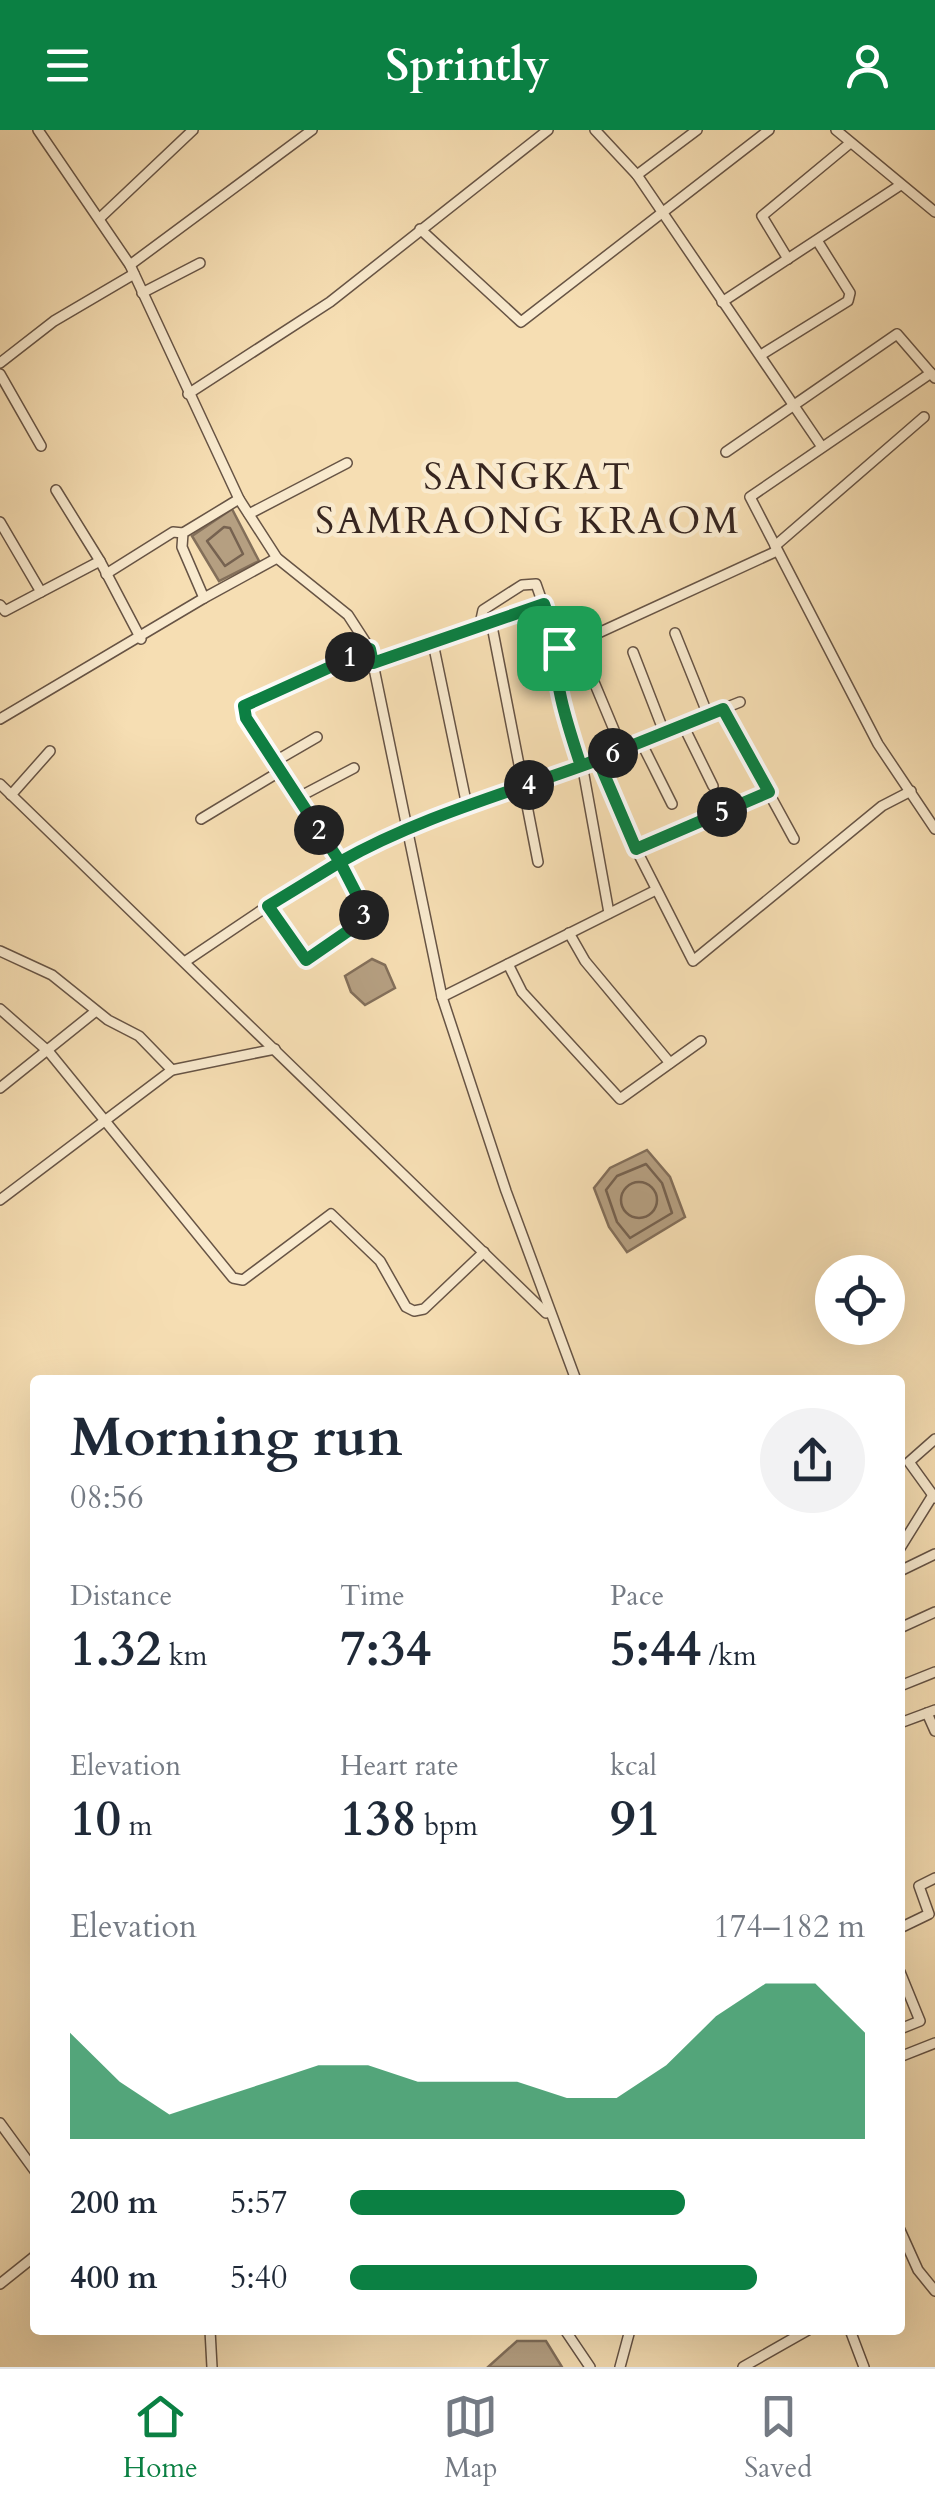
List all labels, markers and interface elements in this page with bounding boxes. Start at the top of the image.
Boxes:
text: Sprintly [386,35,549,96]
icon: menu [40,38,95,93]
icon: person [840,38,895,93]
district label: SANGKAT SAMRAONG KRAOM [315,451,741,547]
pin [517,606,602,691]
icon: arrive [532,621,587,676]
pin: 1 [325,632,375,682]
text: 1 [343,638,357,676]
pin: 6 [588,728,638,778]
text: 6 [606,734,620,772]
pin: 4 [504,760,554,810]
text: 4 [522,766,536,804]
pin: 5 [697,787,747,837]
text: 5 [715,793,729,831]
pin: 2 [294,805,344,855]
text: 2 [312,811,326,849]
pin: 3 [339,890,389,940]
text: 3 [357,896,371,934]
map controls [815,1255,905,1345]
button: locate [815,1255,905,1345]
text: Morning run [70,1401,403,1475]
button: share [760,1408,865,1513]
text: 08:56 [70,1476,144,1520]
text: Distance [70,1577,172,1615]
text: Time [340,1577,405,1615]
text: Pace [610,1577,664,1615]
text: 1.32 [70,1615,161,1683]
text: 7:34 [340,1615,431,1683]
text: 5:44 [610,1615,701,1683]
text: km [161,1637,208,1675]
text: /km [701,1637,757,1675]
text: Elevation [70,1747,181,1785]
text: Heart rate [340,1747,459,1785]
text: kcal [610,1747,657,1785]
text: 10 [70,1785,121,1853]
text: 138 [340,1785,417,1853]
text: 91 [610,1785,661,1853]
text: m [121,1807,152,1845]
text: bpm [417,1807,478,1845]
text: Elevation [70,1905,197,1949]
text: 174–182 m [713,1905,865,1949]
text: 200 m [70,2181,157,2225]
text: 5:57 [230,2181,287,2225]
text: 400 m [70,2256,157,2300]
text: 5:40 [230,2256,287,2300]
tab: Home [123,2389,198,2487]
tab: Map [443,2389,498,2487]
tab: Saved [744,2389,812,2487]

